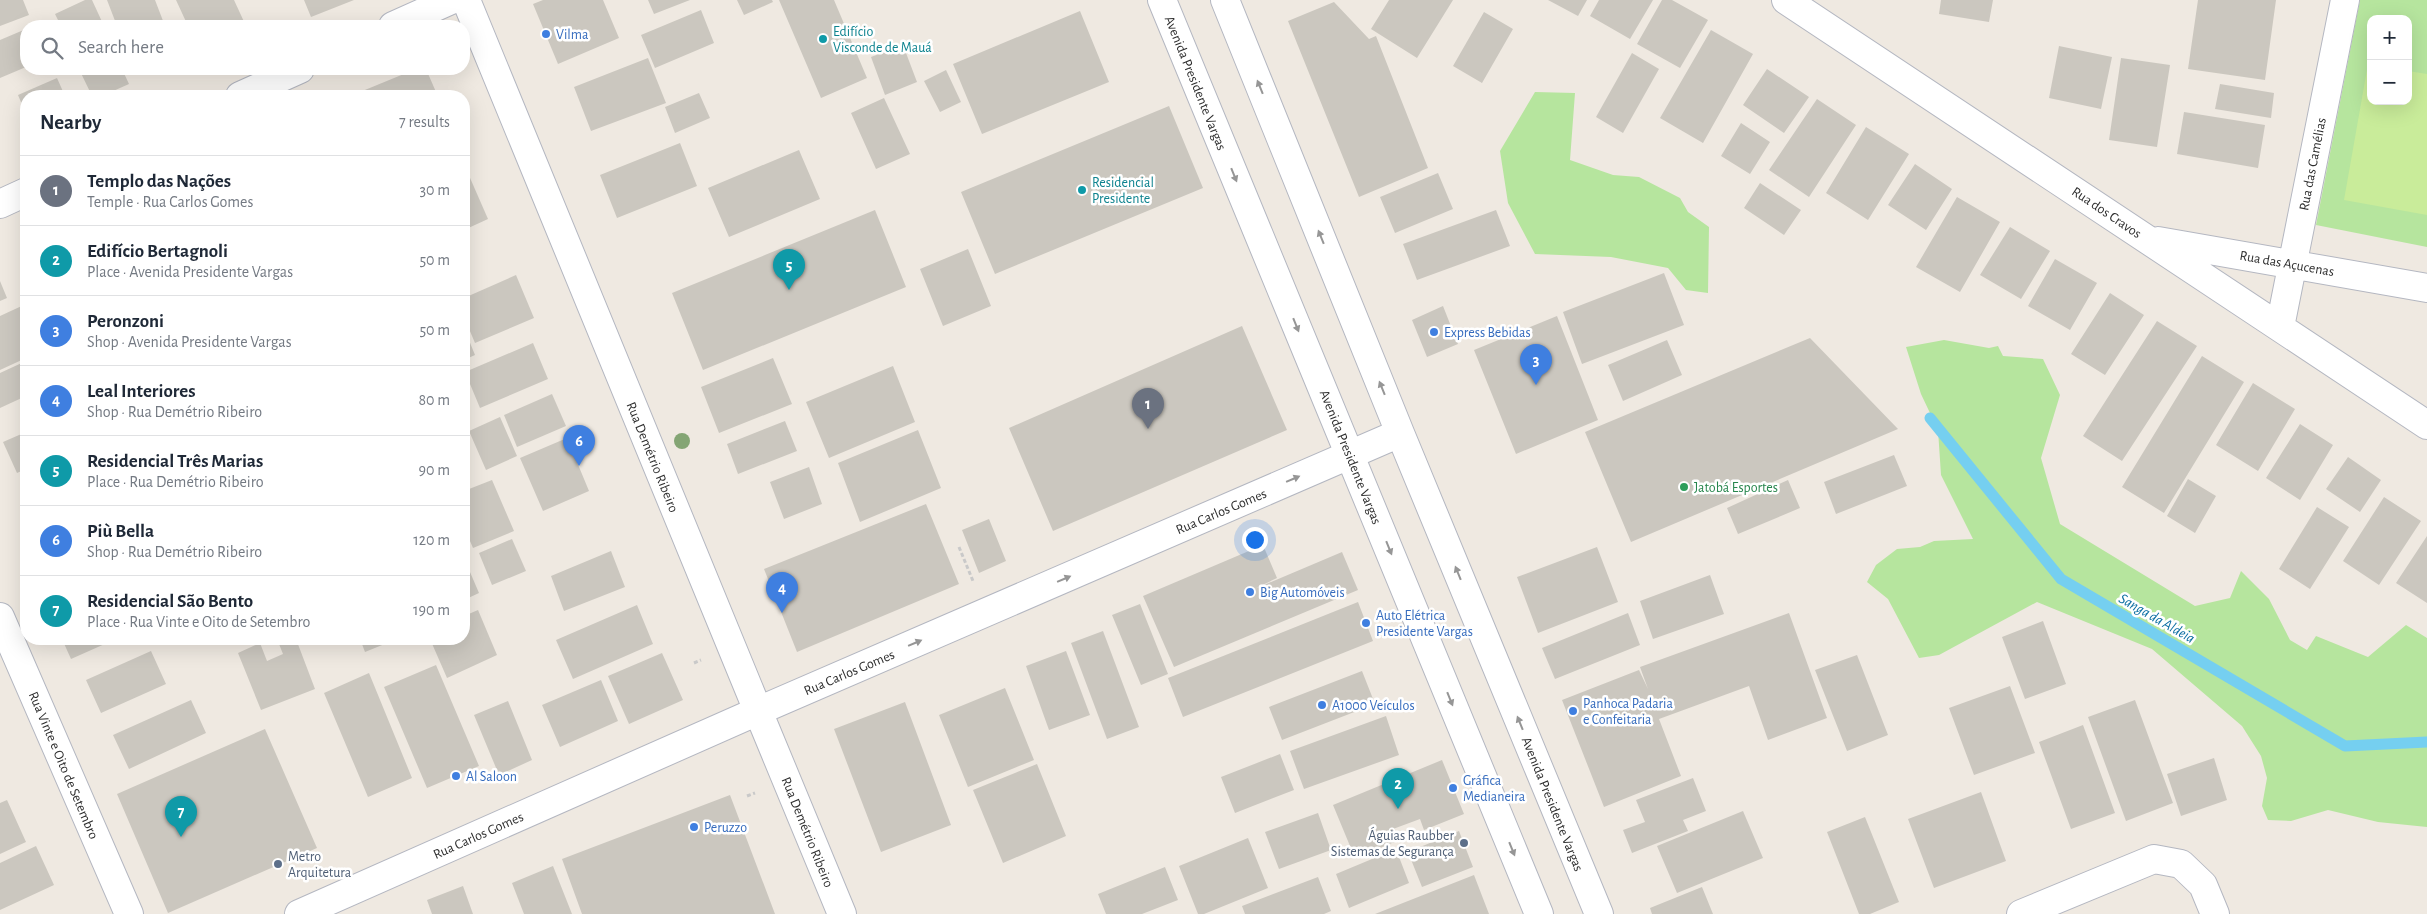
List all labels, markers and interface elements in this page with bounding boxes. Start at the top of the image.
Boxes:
street label: Avenida Presidente Vargas [1162,14,1228,153]
map controls [2367,15,2412,105]
button: + [2367,15,2412,60]
search box [20,20,470,75]
place label: Edifício Visconde de Mauá [833,25,932,55]
marker: Vilma [540,28,552,40]
place label: Vilma [556,28,589,42]
marker: Edifício Visconde de Mauá [817,33,829,45]
icon: search [38,34,66,62]
text: Search here [78,38,164,57]
button: − [2367,60,2412,105]
one-way arrow [1256,79,1264,94]
text: Nearby [40,112,101,133]
text: 7 results [399,114,450,130]
street label: Rua das Camélias [2297,117,2329,212]
one-way arrow [1231,167,1239,182]
text: Templo das Nações [87,172,231,191]
place label: Residencial Presidente [1092,176,1154,206]
text: 1 [53,182,59,198]
text: 30 m [420,182,450,198]
marker: Residencial Presidente [1076,184,1088,196]
street label: Rua dos Cravos [2069,185,2144,241]
text: Temple · Rua Carlos Gomes [87,194,253,210]
one-way arrow [1317,230,1324,245]
text: Edifício Bertagnoli [87,242,228,261]
pin: 5 [773,249,805,290]
street label: Rua das Açucenas [2238,249,2335,279]
text: 2 [52,252,60,268]
text: 50 m [419,252,450,268]
text: Place · Avenida Presidente Vargas [87,264,293,280]
text: Peronzoni [87,312,164,331]
one-way arrow [1293,318,1301,332]
text: 3 [53,322,59,338]
text: 50 m [419,322,450,338]
marker: Express Bebidas [1428,326,1440,338]
place label: Express Bebidas [1444,326,1531,340]
text: Shop · Avenida Presidente Vargas [87,334,292,350]
pin: 3 [1520,344,1552,385]
one-way arrow [1378,380,1386,395]
text: Leal Interiores [87,382,196,401]
pin: 1 [1132,388,1164,429]
street label: Avenida Presidente Vargas [1317,388,1383,527]
text: 4 [52,392,60,408]
text: 80 m [419,392,450,408]
street label: Rua Demétrio Ribeiro [624,400,681,515]
text: Shop · Rua Demétrio Ribeiro [87,404,262,420]
pin: 6 [563,425,595,466]
text: Residencial Três Marias [87,452,263,471]
text: 5 [53,462,59,478]
text: 90 m [419,462,450,478]
text: Place · Rua Demétrio Ribeiro [87,474,264,490]
one-way arrow [1286,475,1301,483]
marker: Jatobá Esportes [1678,481,1690,493]
place label: Jatobá Esportes [1694,481,1778,495]
street label: Rua Carlos Gomes [1174,487,1269,537]
text: Più Bella [87,522,154,541]
your location [1242,527,1268,553]
text: 6 [52,532,60,548]
text: 120 m [413,532,450,548]
one-way arrow [1385,541,1393,556]
text: Shop · Rua Demétrio Ribeiro [87,544,262,560]
one-way arrow [1454,566,1462,580]
pin: 4 [766,572,798,613]
one-way arrow [1057,574,1071,582]
marker: Big Automóveis [1244,586,1256,598]
place label: Big Automóveis [1260,586,1345,600]
water label: Sanga da Aldeia [2116,591,2197,646]
text: Residencial São Bento [87,592,253,611]
text: 7 [53,602,59,618]
text: 190 m [413,602,450,618]
place label: Auto Elétrica Presidente Vargas [1376,609,1473,639]
text: Place · Rua Vinte e Oito de Setembro [87,614,310,630]
marker: Auto Elétrica Presidente Vargas [1360,617,1372,629]
one-way arrow [908,639,922,647]
street label: Rua Carlos Gomes [802,648,897,698]
street label: Rua Vinte e Oito de Setembro [26,690,101,841]
one-way arrow [1447,692,1455,706]
place label: Panhoca Padaria e Confeitaria [1583,697,1674,727]
marker: A1000 Veículos [1316,699,1328,711]
place label: A1000 Veículos [1332,699,1415,713]
marker: Panhoca Padaria e Confeitaria [1567,705,1579,717]
one-way arrow [1516,715,1524,730]
street label: Avenida Presidente Vargas [1519,735,1585,874]
pin: 2 [1382,768,1414,809]
marker: Al Saloon [450,770,462,782]
place label: Al Saloon [466,770,517,784]
place label: Gráfica Medianeira [1463,774,1526,804]
street label: Rua Demétrio Ribeiro [779,775,836,890]
marker: Gráfica Medianeira [1447,782,1459,794]
pin: 7 [165,796,197,837]
street label: Rua Carlos Gomes [431,810,526,862]
marker: Peruzzo [688,821,700,833]
place label: Peruzzo [704,821,747,835]
place label: Águias Raubber Sistemas de Segurança [1331,826,1455,859]
marker: Águias Raubber Sistemas de Segurança [1458,837,1470,849]
one-way arrow [1508,842,1516,857]
place label: Metro Arquitetura [288,850,352,880]
marker: Metro Arquitetura [272,858,284,870]

